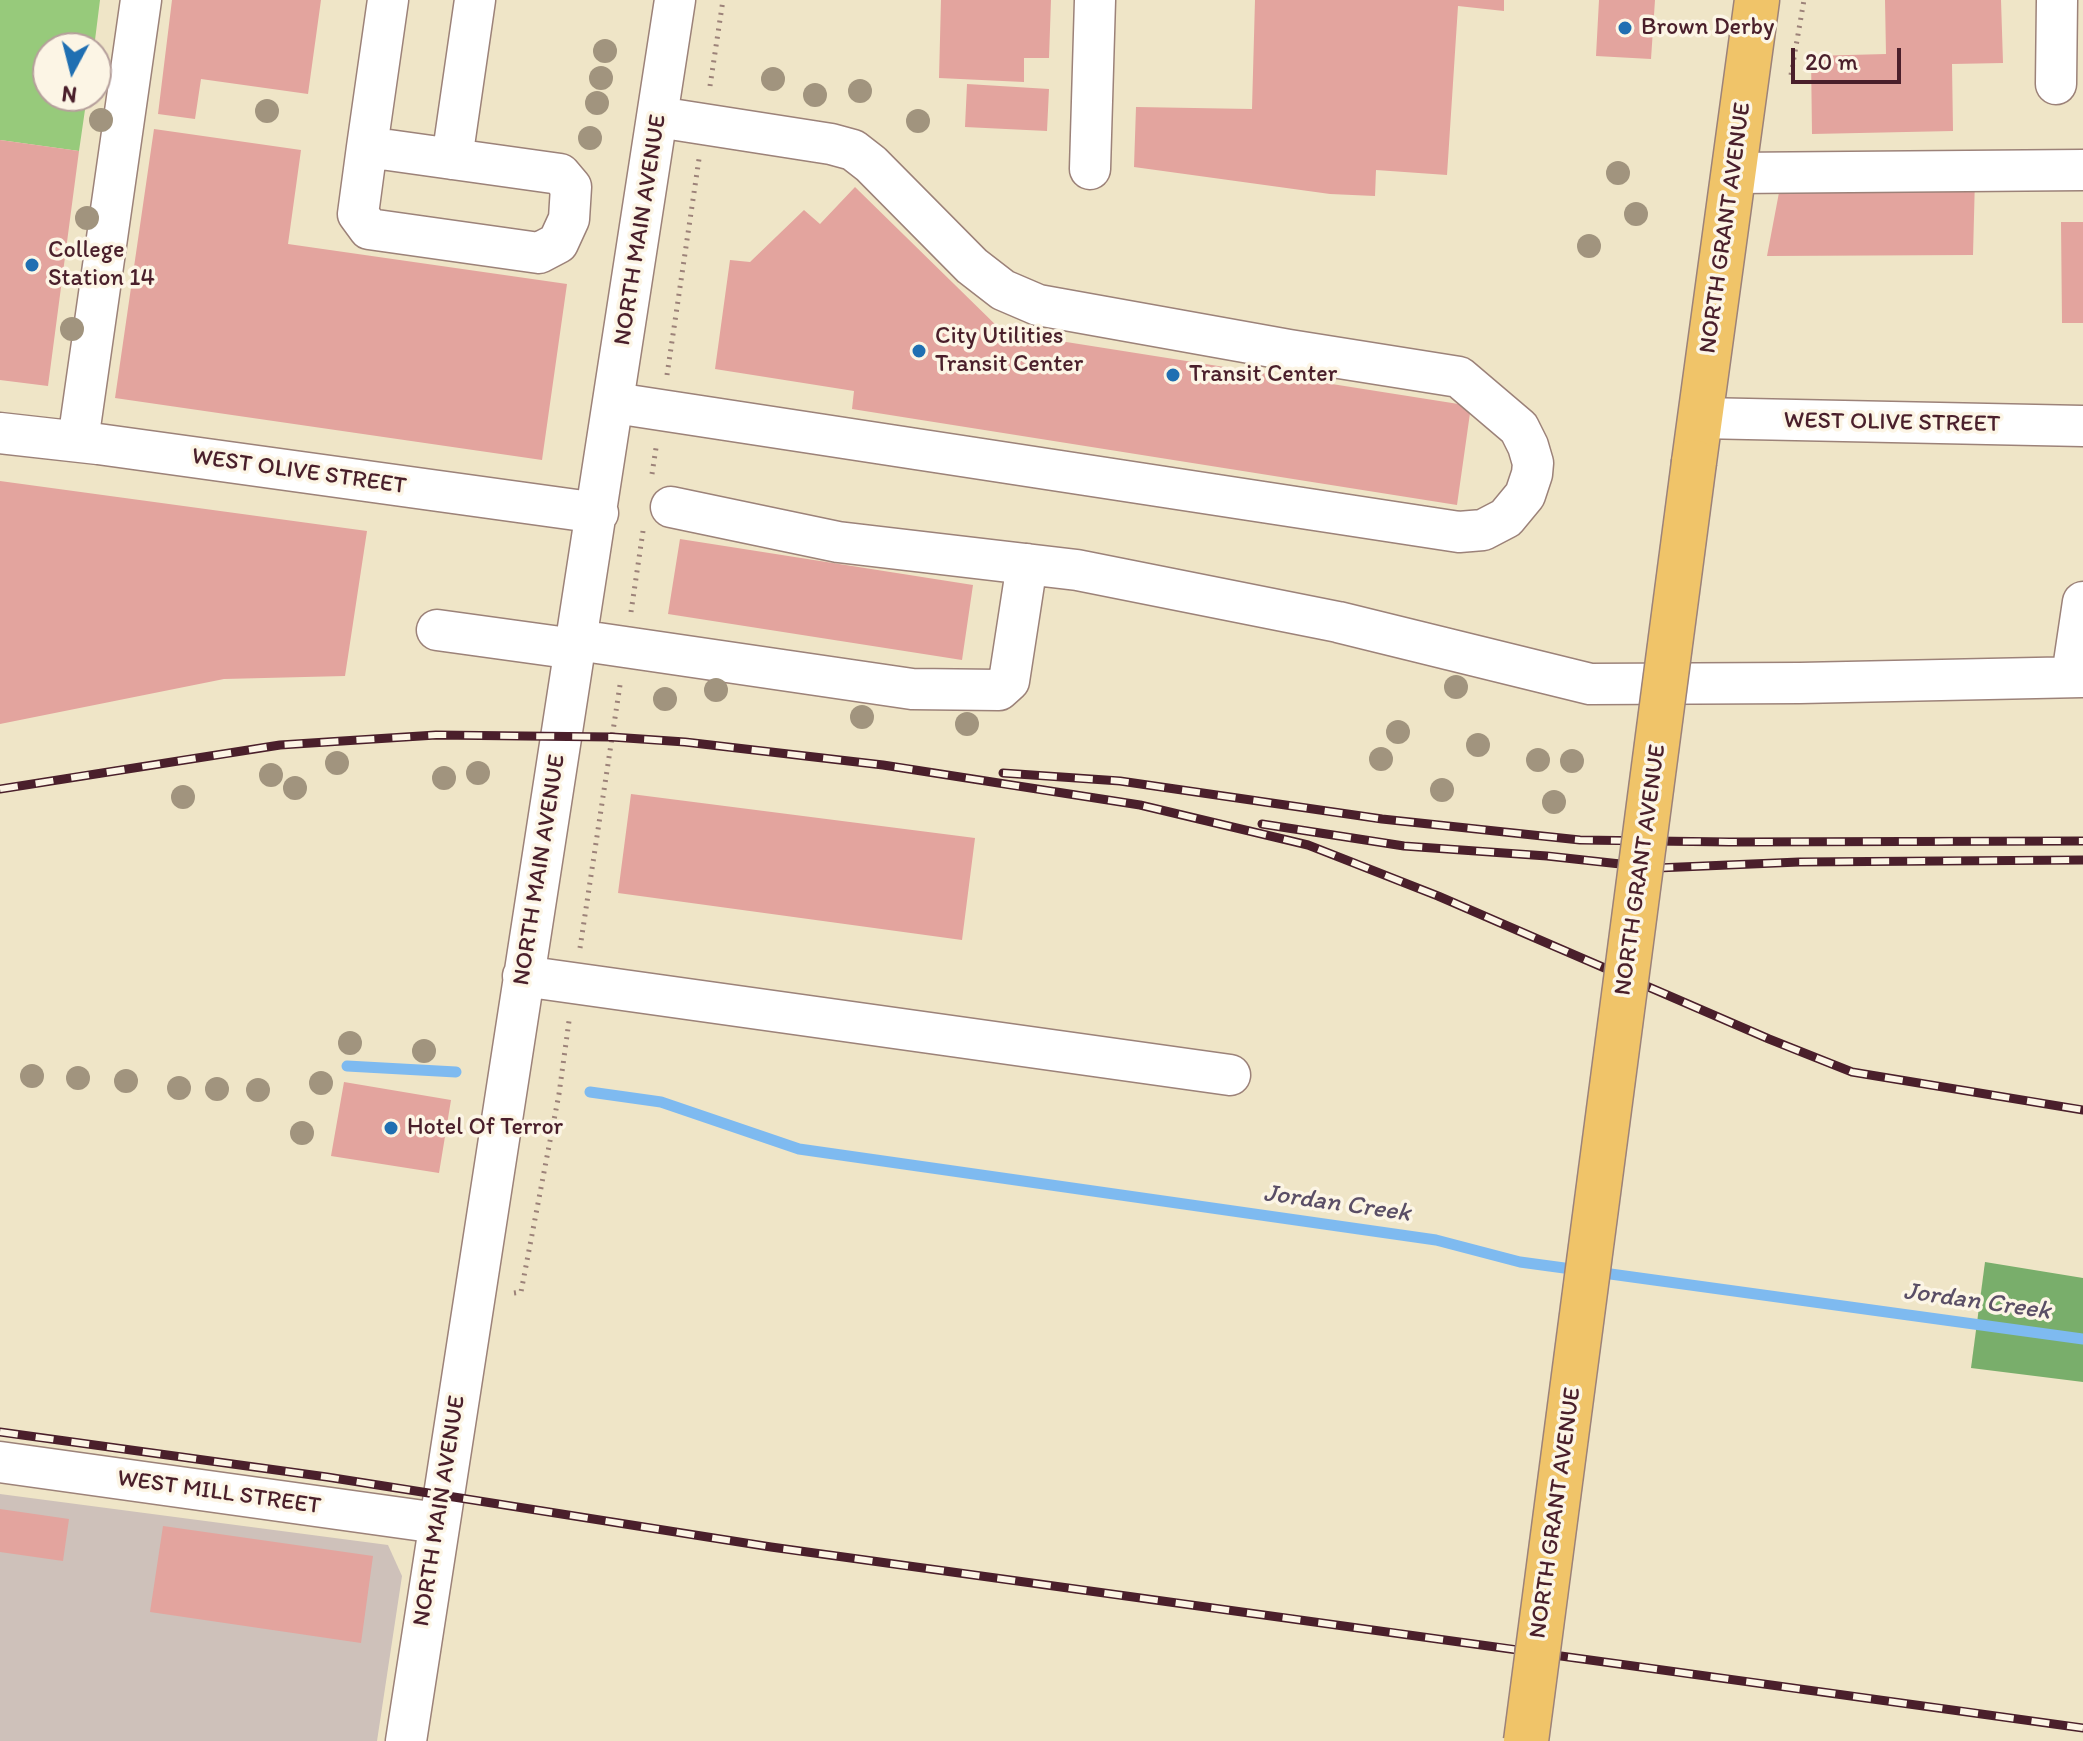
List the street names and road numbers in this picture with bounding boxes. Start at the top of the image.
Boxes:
street label: NORTH GRANT AVENUE [1694,101,1758,355]
street label: NORTH MAIN AVENUE [609,112,673,348]
street label: WEST OLIVE STREET [1783,407,2001,439]
street label: WEST OLIVE STREET [190,443,408,501]
street label: NORTH GRANT AVENUE [1609,743,1673,997]
street label: NORTH MAIN AVENUE [508,752,572,988]
street label: NORTH GRANT AVENUE [1524,1386,1588,1640]
street label: NORTH MAIN AVENUE [408,1393,472,1629]
street label: WEST MILL STREET [115,1464,323,1522]

